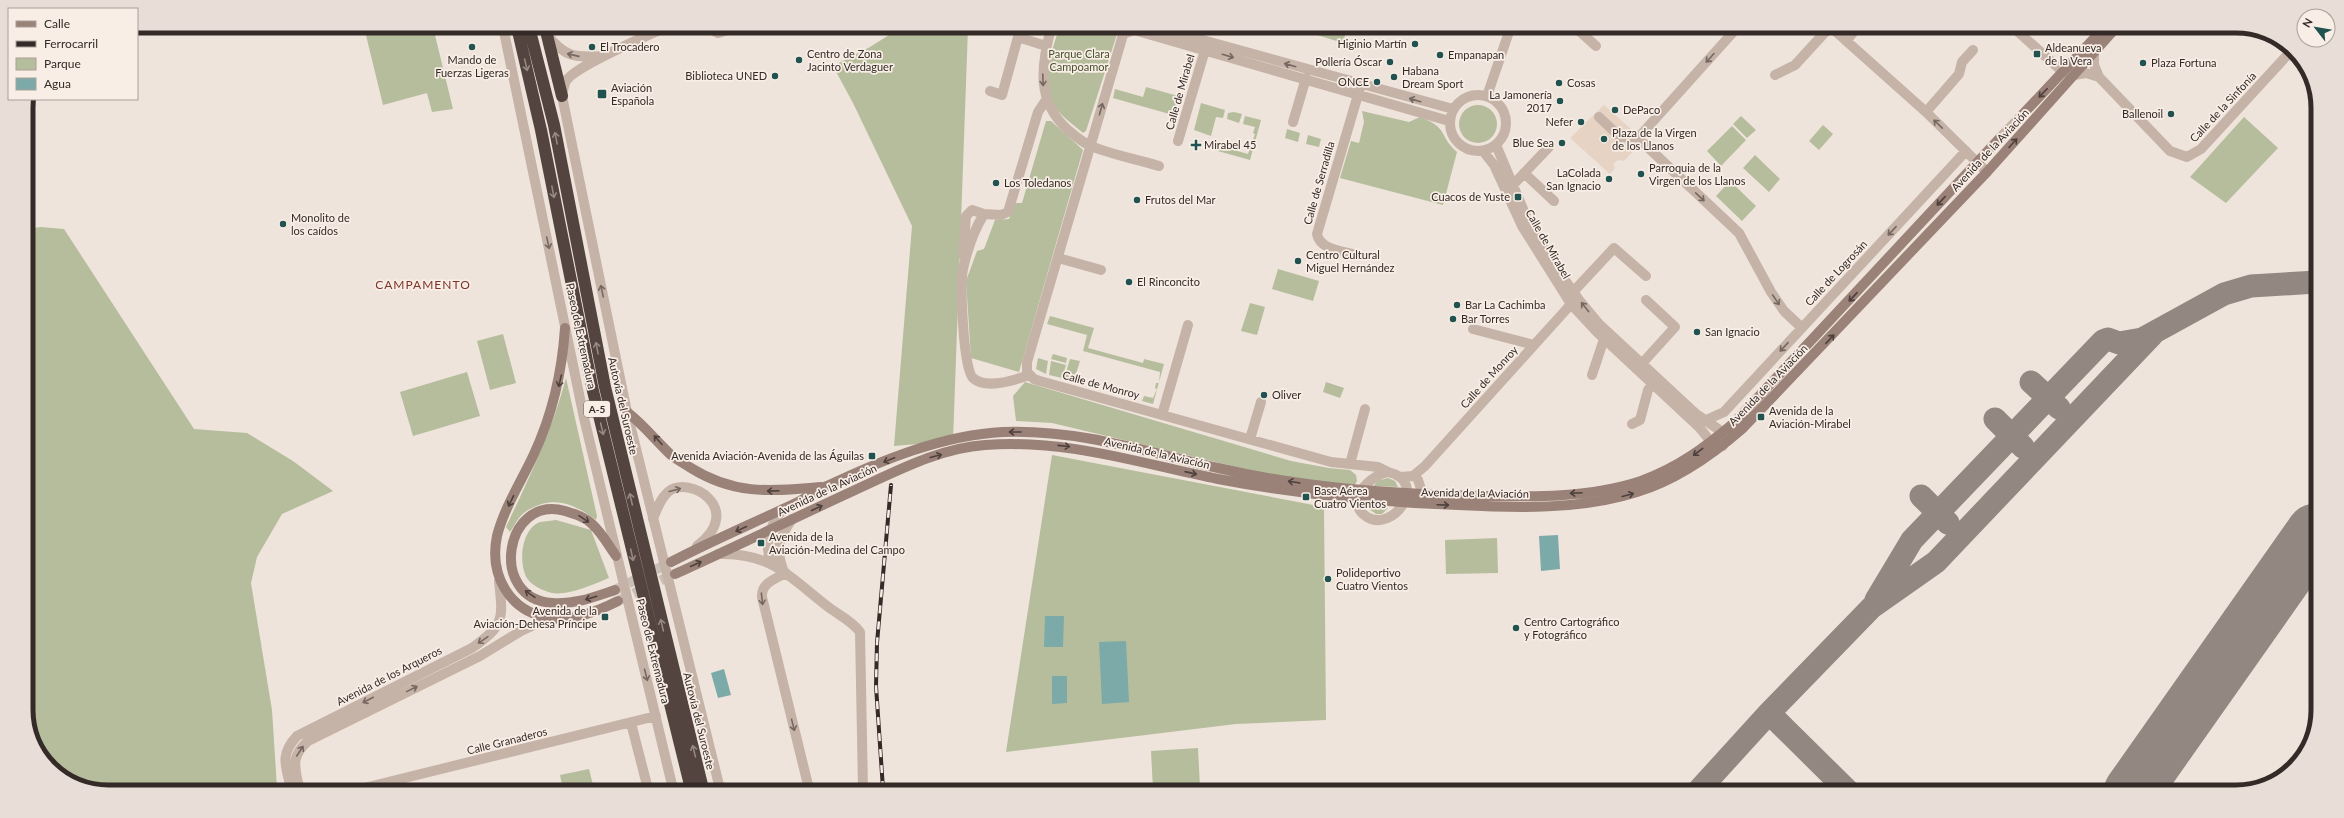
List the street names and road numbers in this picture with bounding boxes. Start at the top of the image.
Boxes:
street label: Calle de Mirabel [1163,53,1197,131]
street label: Calle de la Sinfonía [2187,69,2258,144]
street label: Avenida de la Aviación [1948,106,2031,194]
street label: Calle de Serradilla [1300,140,1337,226]
street label: Calle de Mirabel [1523,207,1574,281]
street label: Calle de Logrosán [1802,237,1869,308]
street label: Paseo de Extremadura [564,282,599,390]
street label: Avenida de la Aviación [1725,341,1810,428]
street label: Calle de Monroy [1457,343,1520,411]
street label: Autovía del Suroeste [606,356,641,456]
street label: Calle de Monroy [1061,368,1141,401]
road number: A-5 [584,401,610,417]
street label: Avenida de la Aviación [1103,434,1211,471]
street label: Avenida de la Aviación [775,461,878,518]
street label: Avenida de la Aviación [1421,485,1529,500]
street label: Paseo de Extremadura [634,597,673,705]
street label: Avenida de los Arqueros [334,643,444,708]
street label: Autovía del Suroeste [681,671,718,771]
street label: Calle Granaderos [465,724,549,757]

